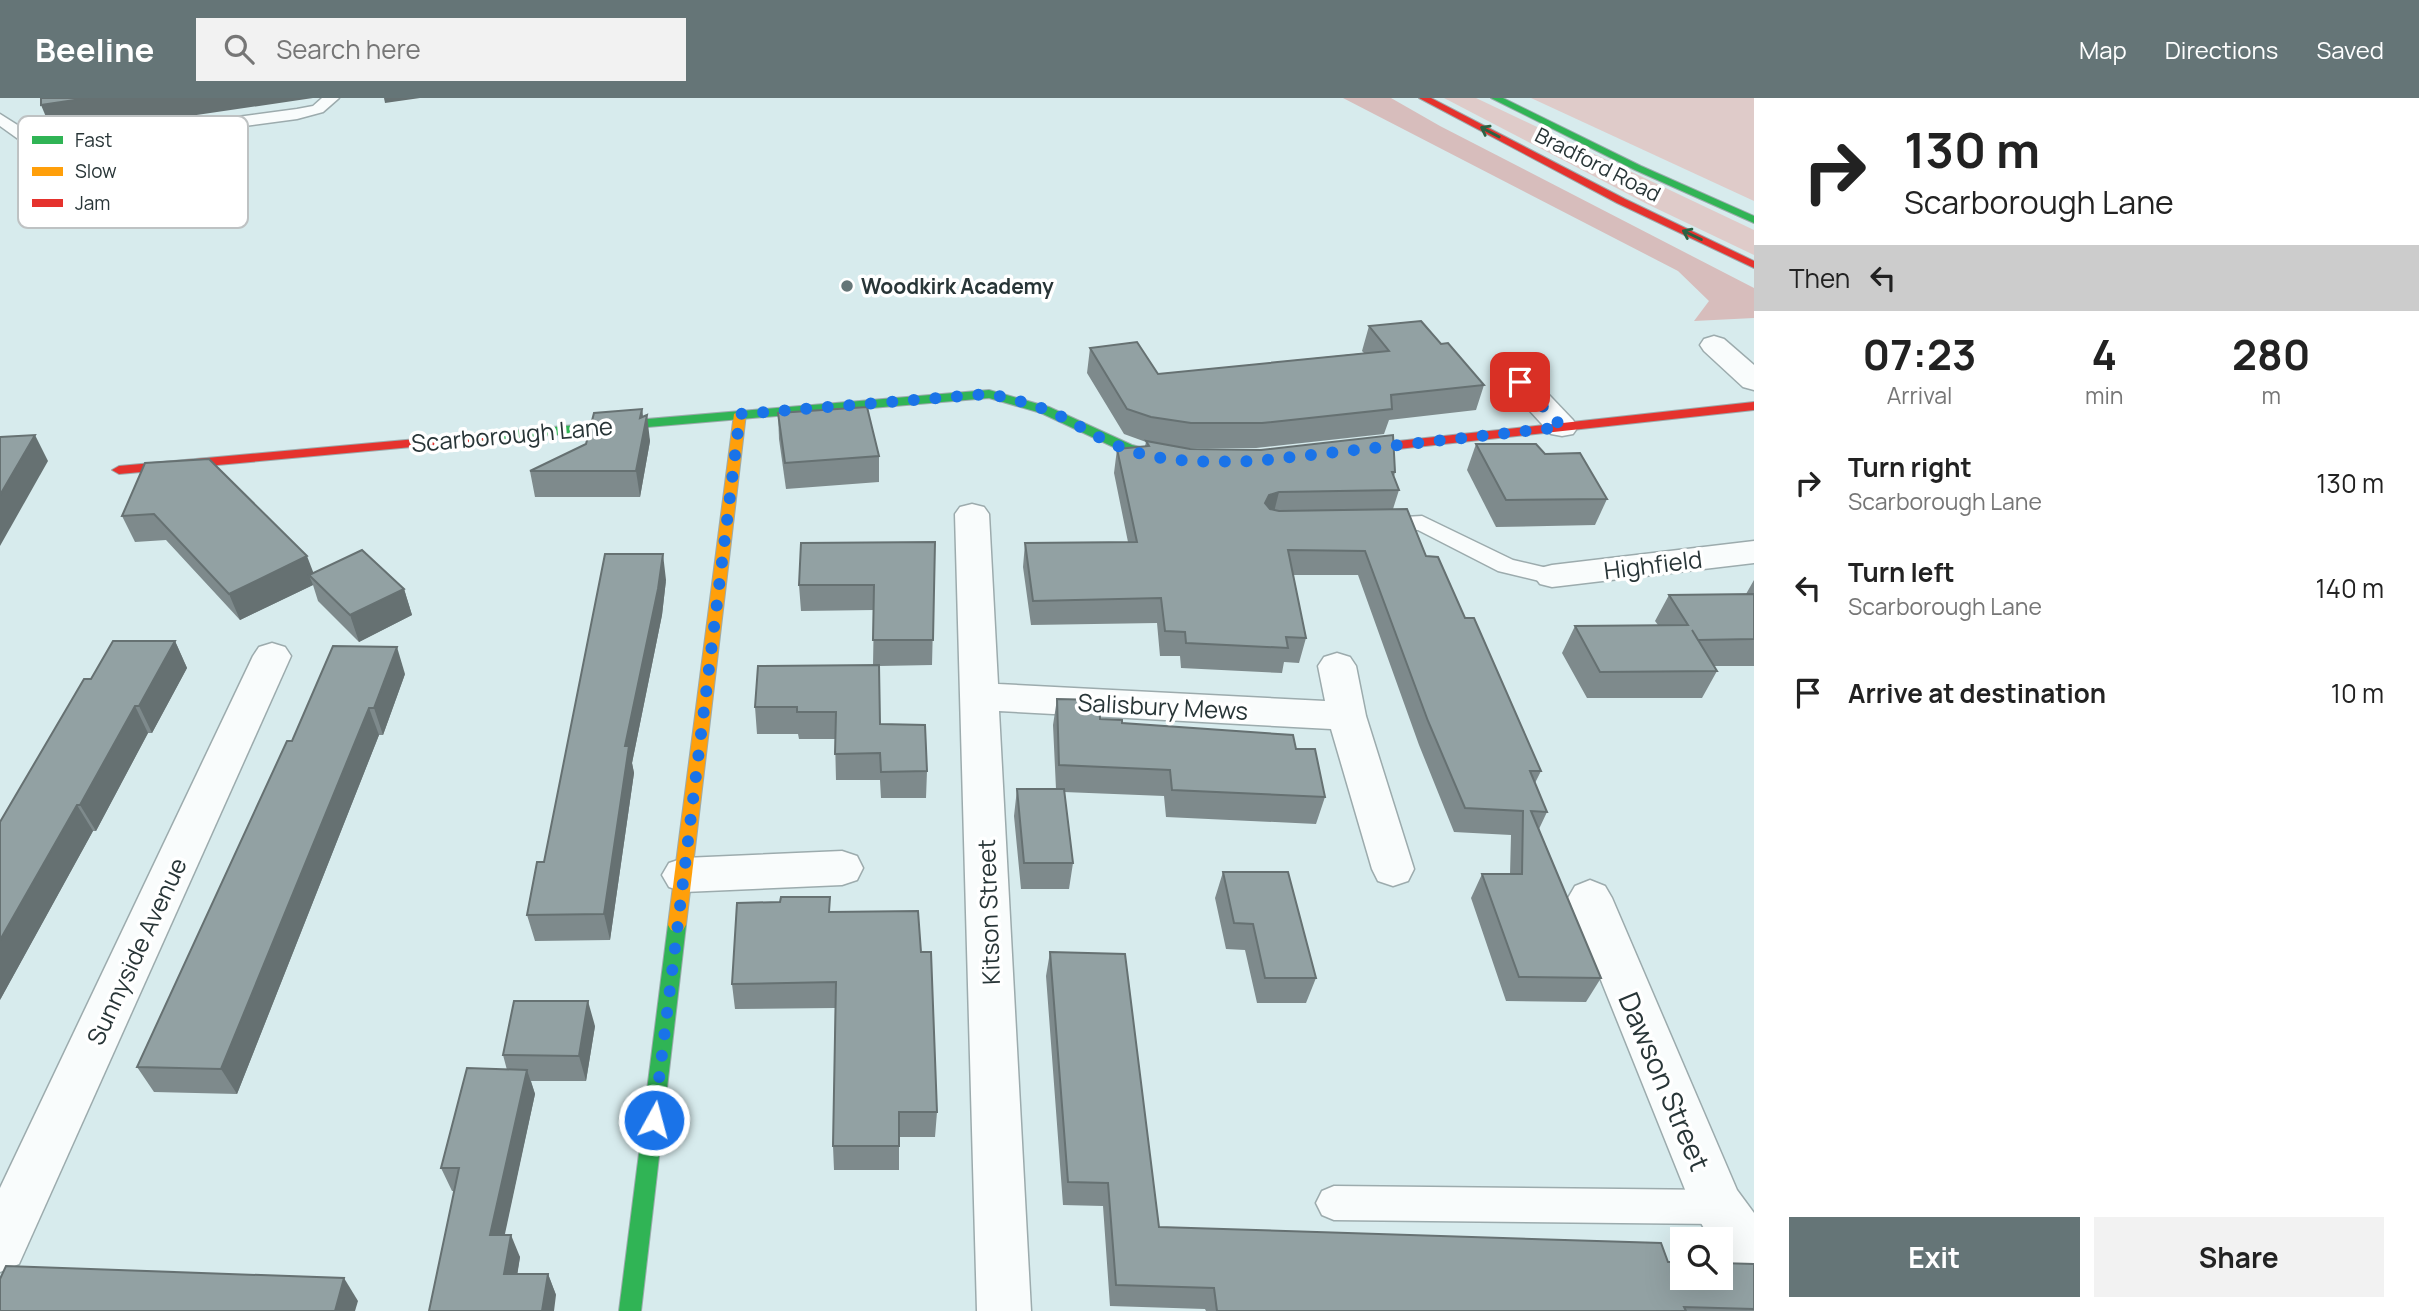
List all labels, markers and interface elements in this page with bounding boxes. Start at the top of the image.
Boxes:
search box [196,18,686,81]
text: Beeline [35,27,154,72]
icon: search [220,30,258,68]
text: Search here [276,31,421,67]
text: Map [2079,33,2127,66]
text: Directions [2165,33,2278,66]
text: Saved [2316,33,2384,66]
legend [18,116,248,228]
text: 130 m [1904,116,2040,183]
street label: Bradford Road [1530,120,1666,208]
one-way arrow [1480,125,1501,139]
icon: right [1789,126,1880,217]
text: Fast [75,127,112,153]
text: Slow [75,158,117,184]
text: Scarborough Lane [1904,180,2174,224]
text: Jam [75,190,110,216]
one-way arrow [1682,228,1703,241]
icon: left [1864,259,1902,297]
text: Then [1789,260,1850,296]
place label: Woodkirk Academy [861,272,1054,300]
marker: Woodkirk Academy [839,278,855,294]
text: 07:23 [1863,325,1976,383]
text: 4 [2091,325,2117,383]
text: 280 [2232,325,2310,383]
pin [1490,352,1550,412]
icon: arrive [1501,363,1539,401]
text: Arrival [1887,379,1952,411]
text: min [2085,379,2124,411]
text: m [2261,379,2281,411]
street label: Scarborough Lane [410,409,614,459]
text: Turn right [1848,449,1972,485]
icon: right [1789,464,1827,502]
text: 130 m [2316,465,2384,501]
text: Scarborough Lane [1848,485,2042,517]
street label: Highfield [1602,542,1704,586]
text: Turn left [1848,554,1955,590]
icon: left [1789,569,1827,607]
text: 140 m [2315,570,2384,606]
text: Scarborough Lane [1848,590,2042,622]
icon: arrive [1789,674,1827,712]
text: Arrive at destination [1848,675,2106,711]
text: 10 m [2331,675,2384,711]
street label: Salisbury Mews [1077,685,1249,727]
street label: Kitson Street [969,839,1007,985]
street label: Sunnyside Avenue [78,852,194,1050]
street label: Dawson Street [1610,986,1720,1176]
position arrow [617,1083,691,1157]
button: Exit [1789,1217,2080,1297]
button: Share [2094,1217,2384,1297]
map controls [1670,1227,1733,1290]
button: search [1670,1227,1733,1290]

